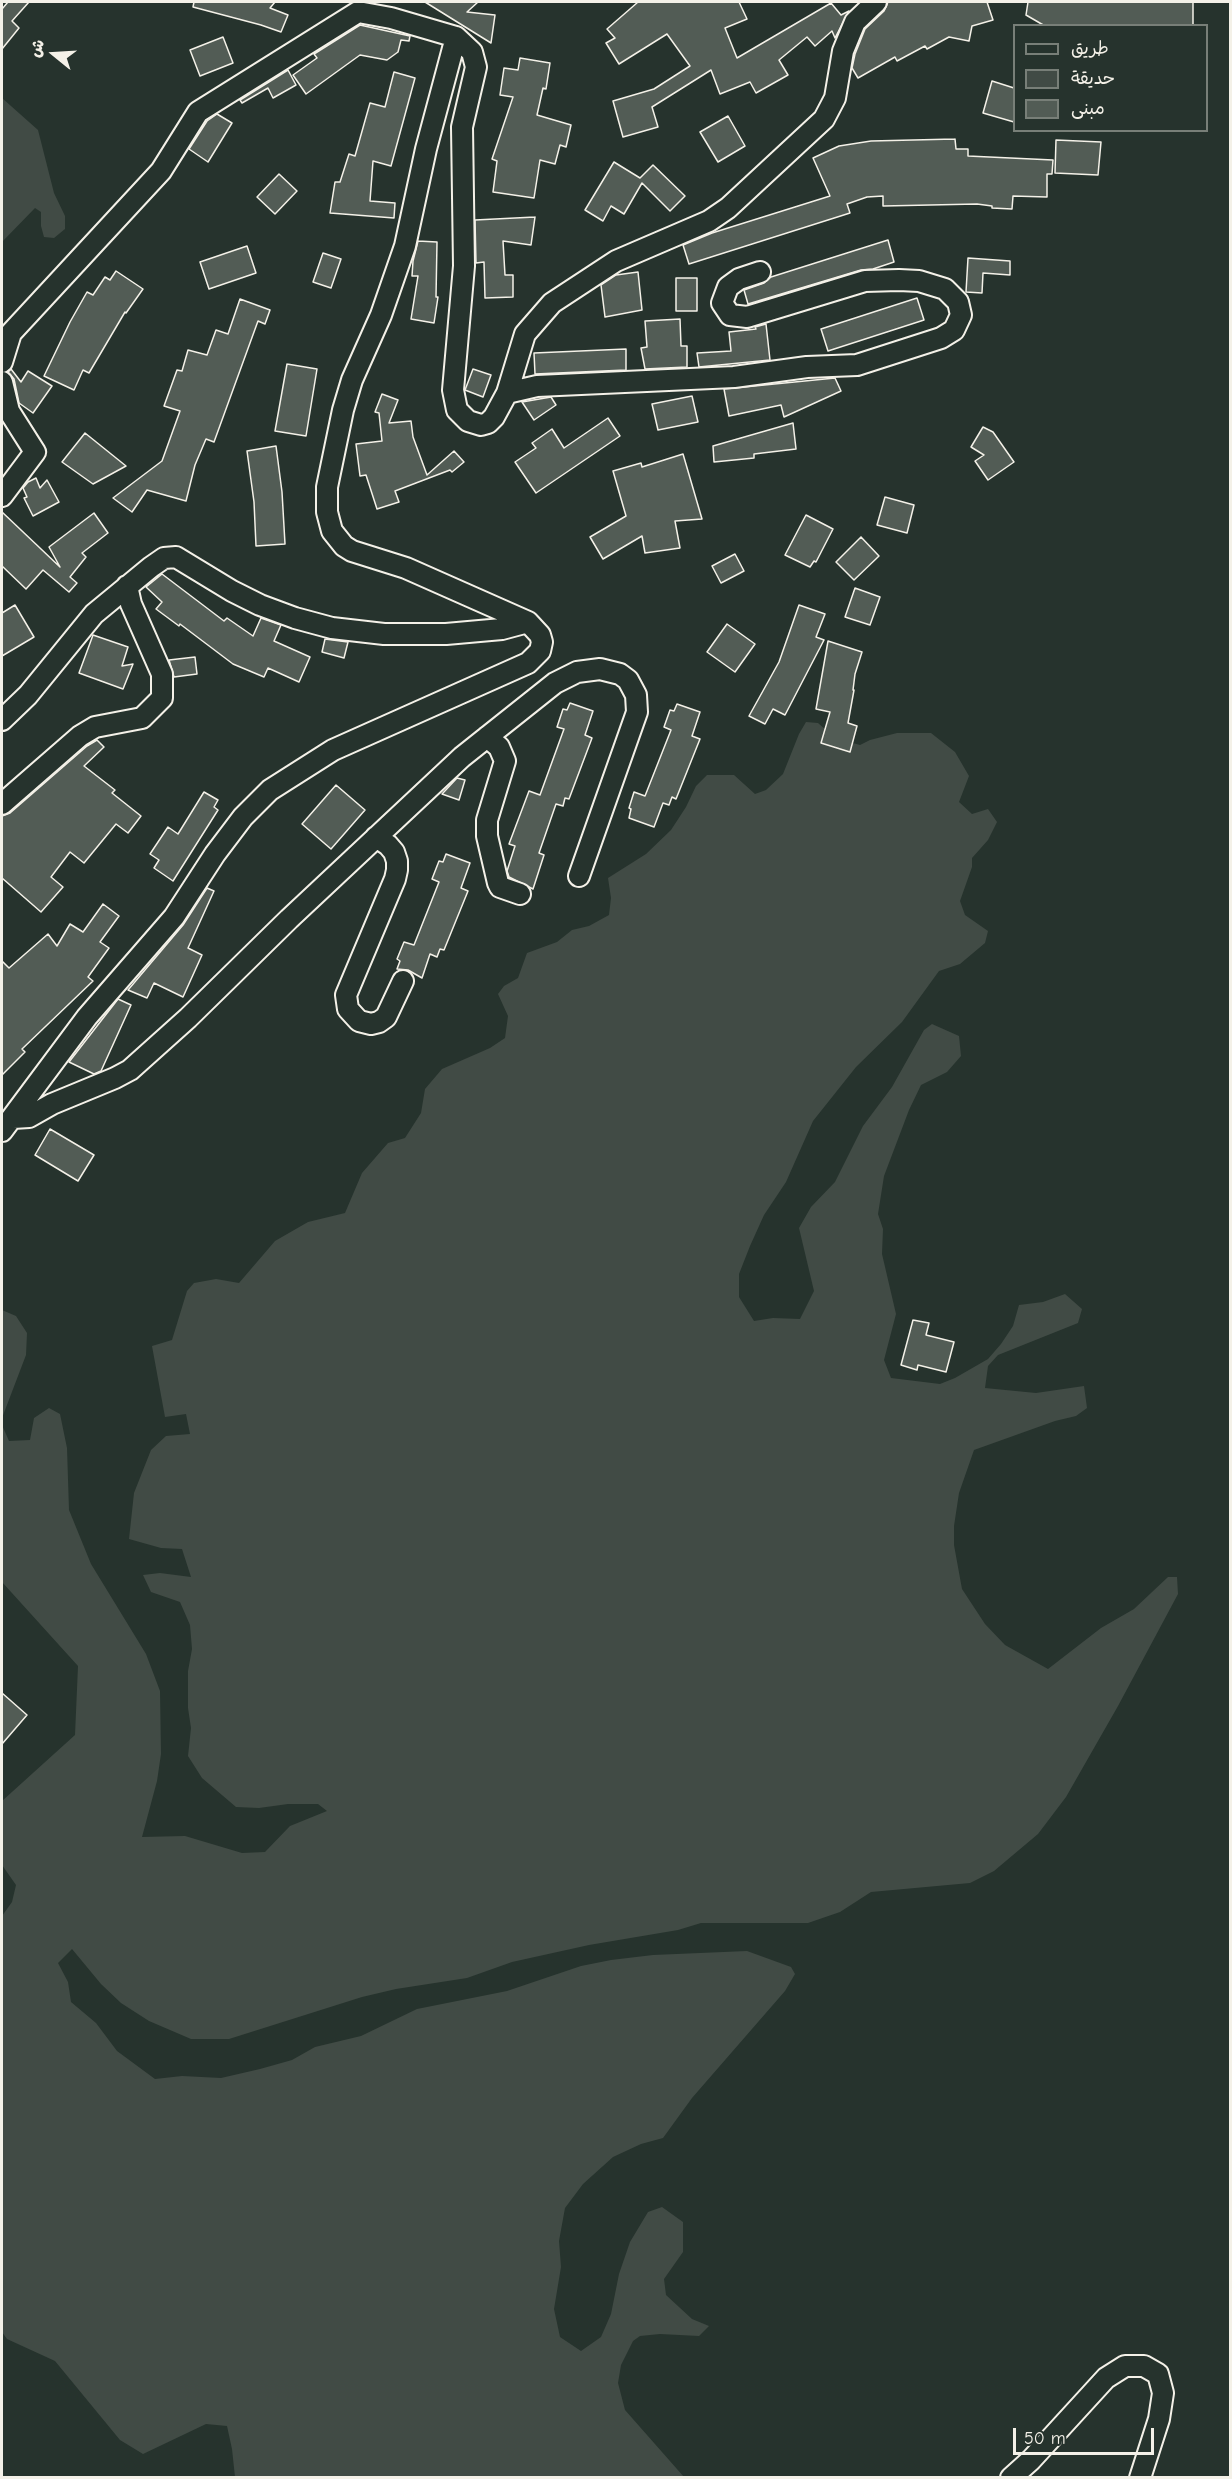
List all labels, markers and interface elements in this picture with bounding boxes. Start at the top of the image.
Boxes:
north arrow [24,24,84,84]
legend [1013,24,1208,132]
text: ش [26,37,48,60]
text: طريق [1071,38,1109,59]
text: حديقة [1071,68,1115,89]
text: مبنى [1071,98,1105,119]
scale bar [1016,2416,1157,2454]
text: 50 m [1024,2428,1066,2449]

